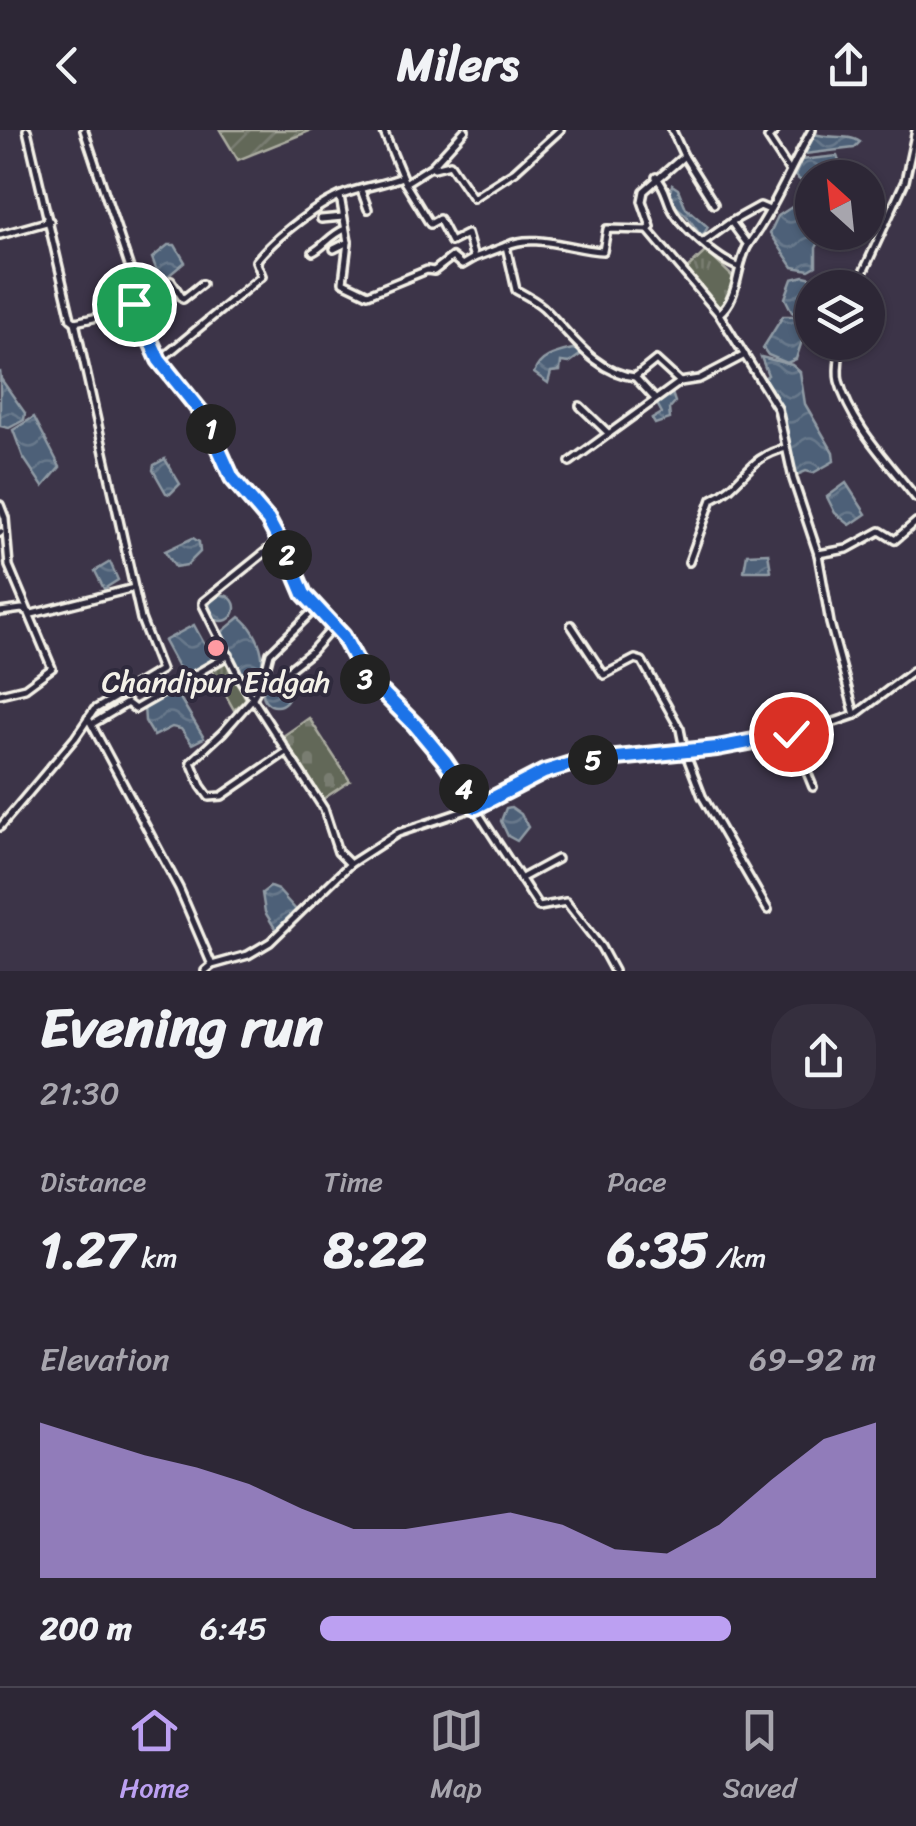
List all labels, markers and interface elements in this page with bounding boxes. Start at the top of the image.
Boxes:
text: Milers [397,25,519,105]
icon: back [40,38,95,93]
icon: share [821,38,876,93]
north arrow [795,160,885,250]
map controls [795,160,885,360]
pin [92,262,177,347]
button: layers [795,270,885,360]
icon: arrive [107,277,162,332]
pin: 1 [186,404,236,454]
text: 1 [205,404,217,453]
pin: 2 [262,530,312,580]
text: 2 [279,530,295,579]
marker: Chandipur Eidgah [205,637,227,659]
pin: 3 [340,654,390,704]
text: 3 [357,654,373,703]
place label: Chandipur Eidgah [102,655,330,709]
pin [749,692,834,777]
icon: check [764,707,819,762]
pin: 5 [568,735,618,785]
text: 5 [584,735,602,784]
pin: 4 [439,764,489,814]
text: 4 [455,764,473,813]
text: Evening run [40,979,323,1076]
button: share [771,1004,876,1109]
text: 21:30 [40,1065,120,1122]
text: Distance [40,1157,146,1206]
text: Time [324,1157,383,1206]
text: Pace [607,1157,667,1206]
text: 1.27 [40,1206,134,1295]
text: 8:22 [324,1206,427,1295]
text: 6:35 [607,1206,709,1295]
text: km [134,1233,178,1282]
text: /km [709,1233,766,1282]
text: Elevation [40,1331,170,1388]
text: 69–92 m [749,1331,876,1388]
text: 200 m [40,1600,132,1657]
text: 6:45 [200,1600,267,1657]
tab: Home [120,1703,189,1812]
tab: Map [429,1703,484,1812]
tab: Saved [723,1703,796,1812]

